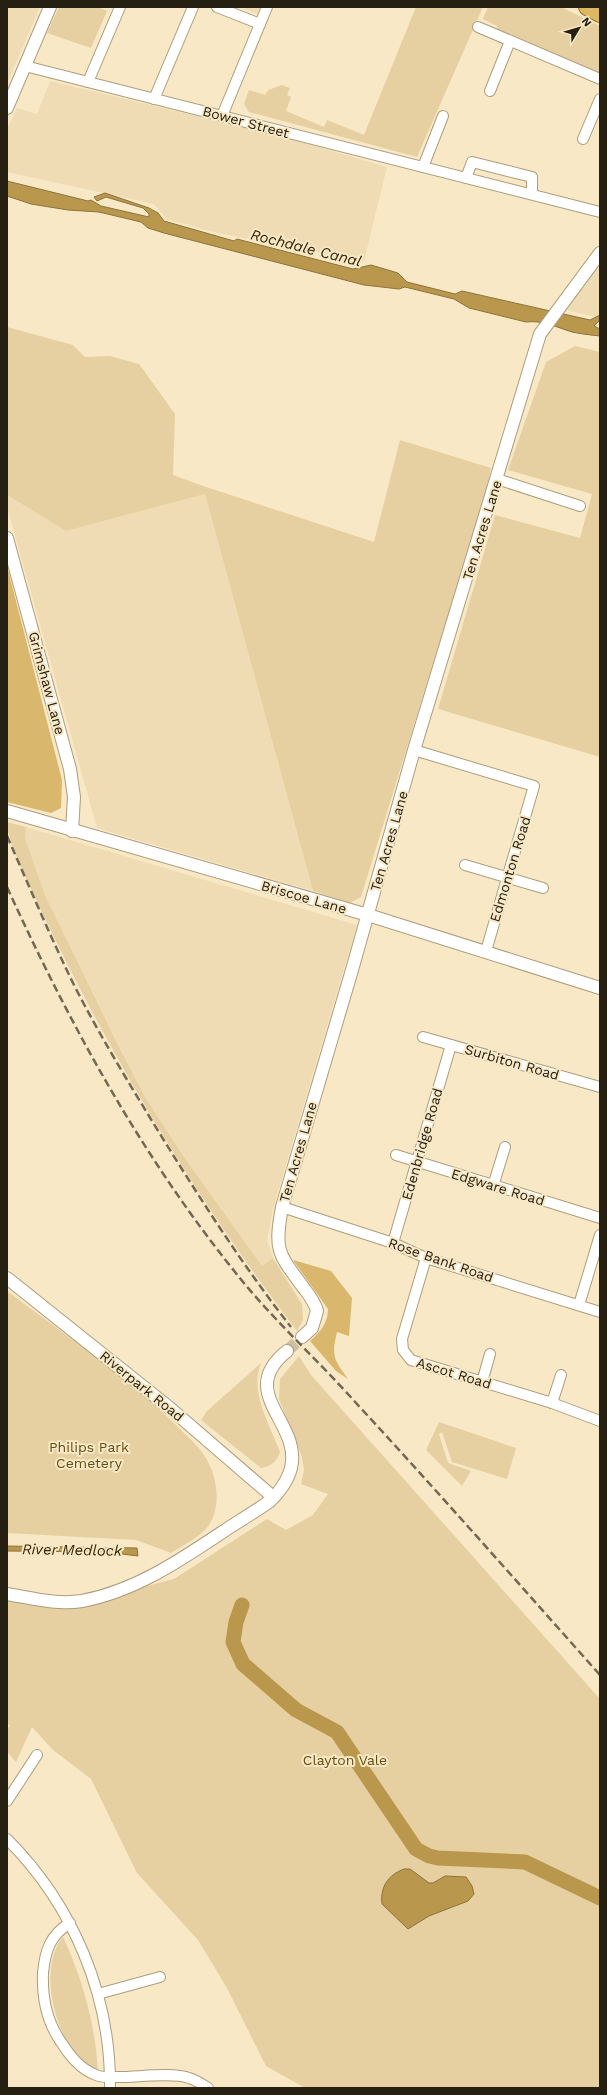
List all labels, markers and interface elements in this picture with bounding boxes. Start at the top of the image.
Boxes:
north arrow [559,8,599,48]
text: N [579,15,594,29]
street label: Bower Street [201,103,291,141]
water label: Rochdale Canal [249,226,364,271]
street label: Ten Acres Lane [459,478,505,582]
street label: Grimshaw Lane [26,630,68,736]
street label: Ten Acres Lane [367,789,411,893]
street label: Edmonton Road [486,814,534,924]
street label: Briscoe Lane [259,877,349,917]
street label: Surbiton Road [463,1041,561,1083]
street label: Edenbridge Road [398,1086,446,1202]
street label: Ten Acres Lane [276,1100,320,1204]
street label: Edgware Road [449,1165,547,1209]
street label: Rose Bank Road [386,1235,496,1285]
street label: Riverpark Road [97,1347,187,1425]
street label: Ascot Road [415,1354,493,1392]
park label: Philips Park Cemetery [49,1439,129,1471]
water label: River Medlock [22,1540,123,1560]
park label: Clayton Vale [303,1752,387,1768]

